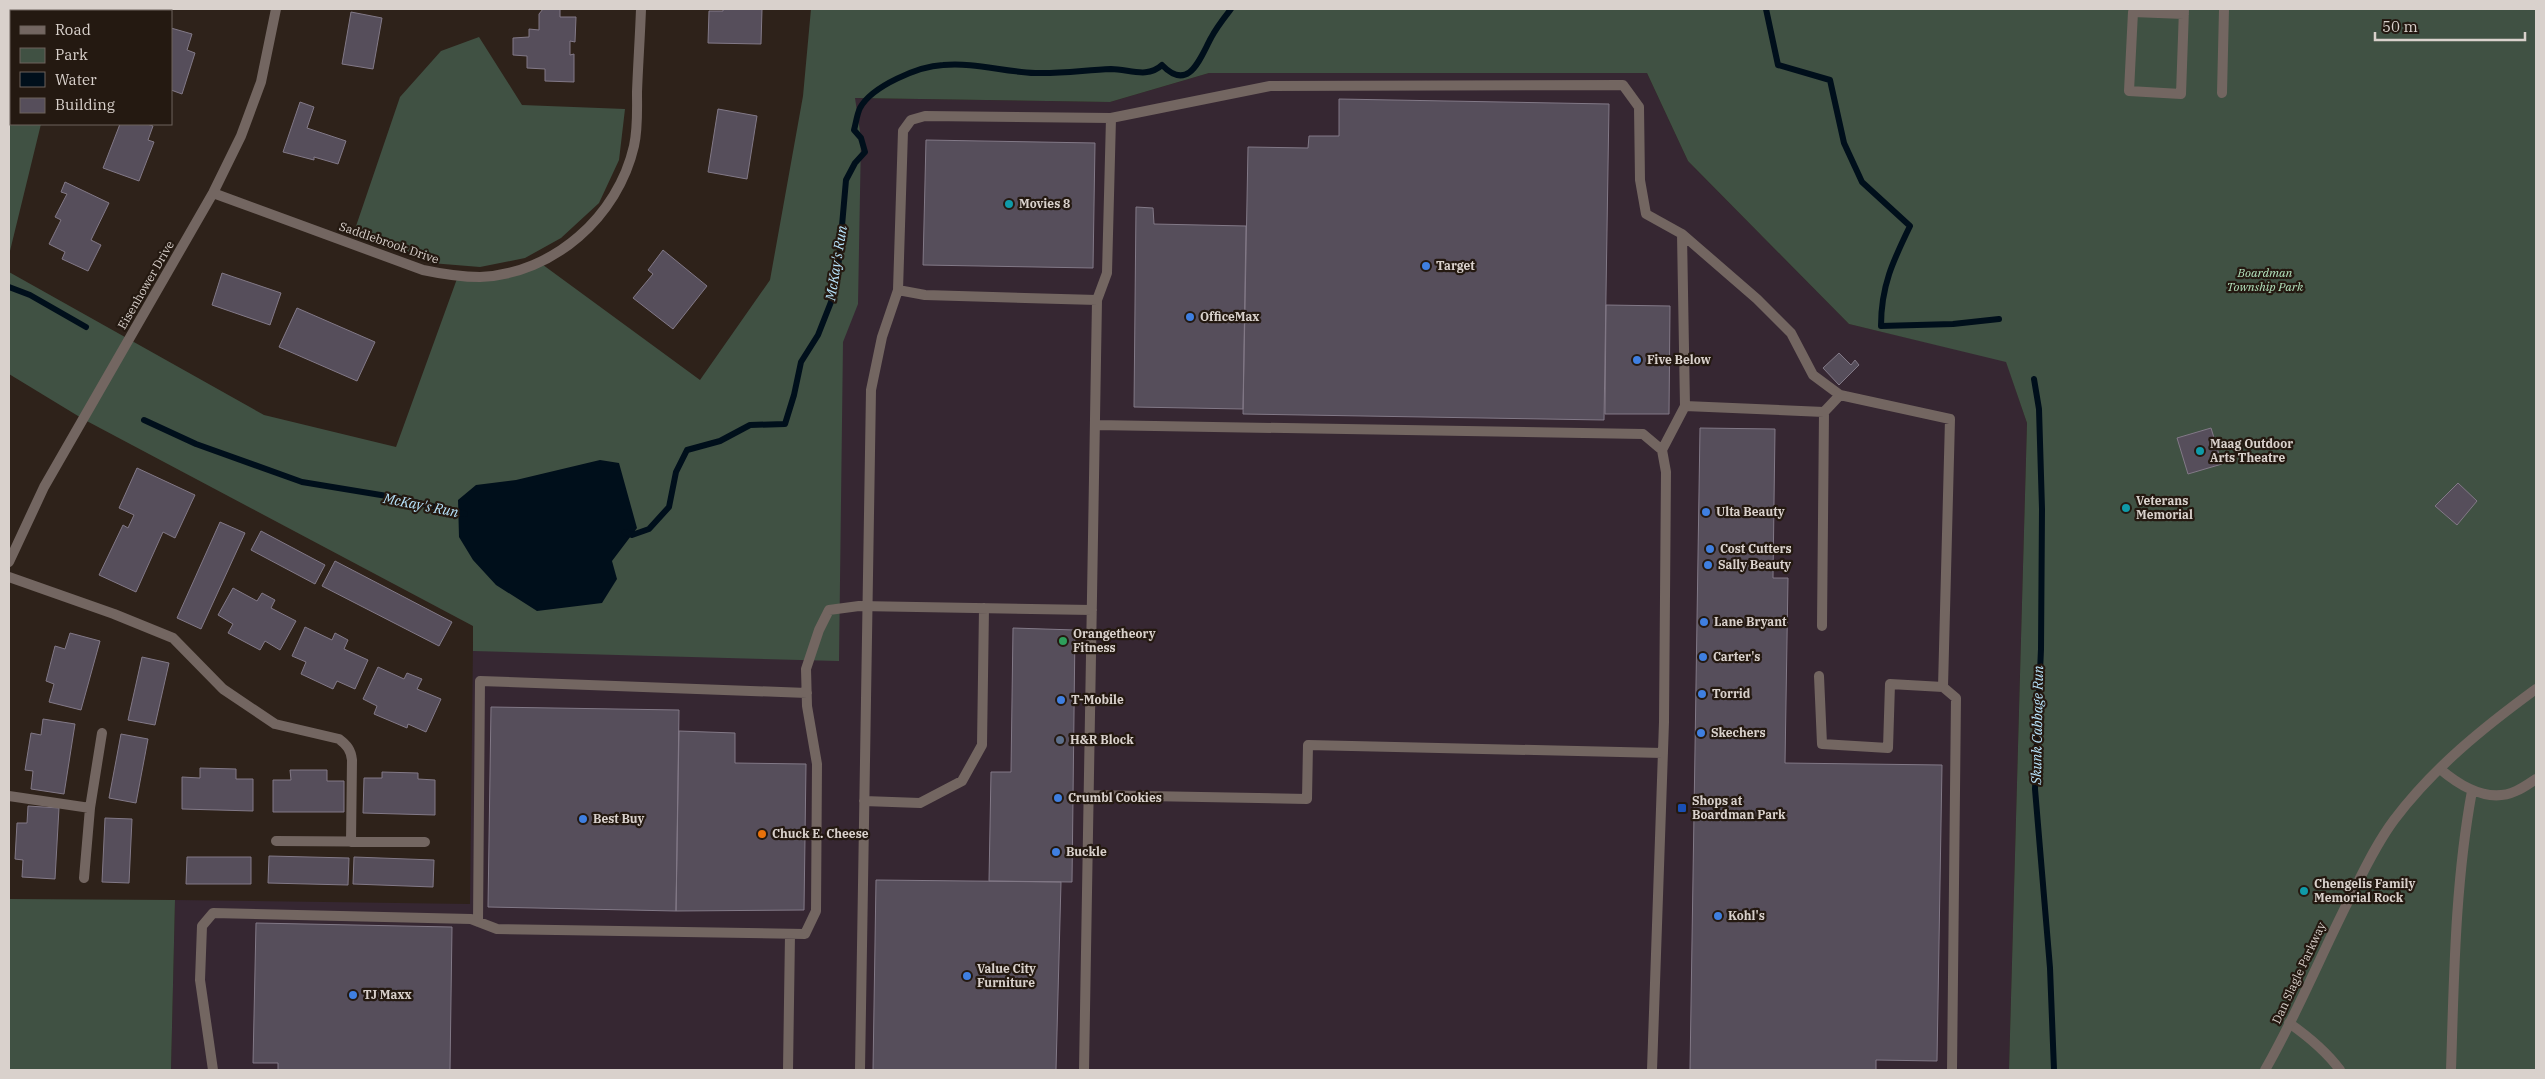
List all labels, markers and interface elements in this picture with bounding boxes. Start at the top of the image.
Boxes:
legend [10,10,172,125]
scale bar [2375,10,2525,42]
text: 50 m [2382,17,2418,36]
text: Road [55,20,91,39]
text: Park [55,45,88,64]
text: Water [55,70,97,89]
text: Building [55,95,115,114]
place label: Movies 8 [1019,196,1070,211]
marker: Movies 8 [1003,198,1015,210]
street label: Saddlebrook Drive [337,218,441,267]
water label: McKay's Run [821,224,851,303]
street label: Eisenhower Drive [114,238,177,332]
place label: Target [1436,258,1475,273]
marker: Target [1420,260,1432,272]
park label: Boardman Township Park [2227,265,2304,294]
place label: OfficeMax [1200,309,1259,324]
marker: OfficeMax [1184,311,1196,323]
place label: Five Below [1647,352,1711,367]
marker: Five Below [1631,354,1643,366]
place label: Maag Outdoor Arts Theatre [2210,436,2293,465]
marker: Maag Outdoor Arts Theatre [2194,445,2206,457]
water label: McKay's Run [381,489,460,521]
place label: Veterans Memorial [2136,493,2193,522]
marker: Veterans Memorial [2120,502,2132,514]
place label: Ulta Beauty [1716,504,1785,519]
marker: Ulta Beauty [1700,506,1712,518]
place label: Cost Cutters [1720,541,1792,556]
marker: Cost Cutters [1704,543,1716,555]
place label: Sally Beauty [1718,557,1791,572]
marker: Sally Beauty [1702,559,1714,571]
place label: Lane Bryant [1714,614,1787,629]
marker: Lane Bryant [1698,616,1710,628]
place label: Orangetheory Fitness [1073,626,1156,655]
marker: Orangetheory Fitness [1057,635,1069,647]
place label: Carter's [1713,649,1760,664]
marker: Carter's [1697,651,1709,663]
water label: Skunk Cabbage Run [2027,665,2047,786]
place label: Torrid [1712,686,1751,701]
marker: Torrid [1696,688,1708,700]
place label: T-Mobile [1071,692,1124,707]
marker: T-Mobile [1055,694,1067,706]
place label: Skechers [1711,725,1766,740]
marker: Skechers [1695,727,1707,739]
place label: H&R Block [1070,732,1134,747]
marker: H&R Block [1054,734,1066,746]
place label: Crumbl Cookies [1068,790,1162,805]
marker: Crumbl Cookies [1052,792,1064,804]
place label: Shops at Boardman Park [1692,793,1786,822]
marker: Shops at Boardman Park [1676,802,1688,814]
place label: Best Buy [593,811,645,826]
marker: Best Buy [577,813,589,825]
place label: Chuck E. Cheese [772,826,869,841]
marker: Chuck E. Cheese [756,828,768,840]
place label: Buckle [1066,844,1107,859]
marker: Buckle [1050,846,1062,858]
place label: Chengelis Family Memorial Rock [2314,876,2415,905]
marker: Chengelis Family Memorial Rock [2298,885,2310,897]
place label: Kohl's [1728,908,1765,923]
marker: Kohl's [1712,910,1724,922]
street label: Dan Slagle Parkway [2268,919,2329,1026]
place label: Value City Furniture [977,961,1036,990]
marker: Value City Furniture [961,970,973,982]
place label: TJ Maxx [363,987,412,1002]
marker: TJ Maxx [347,989,359,1001]

